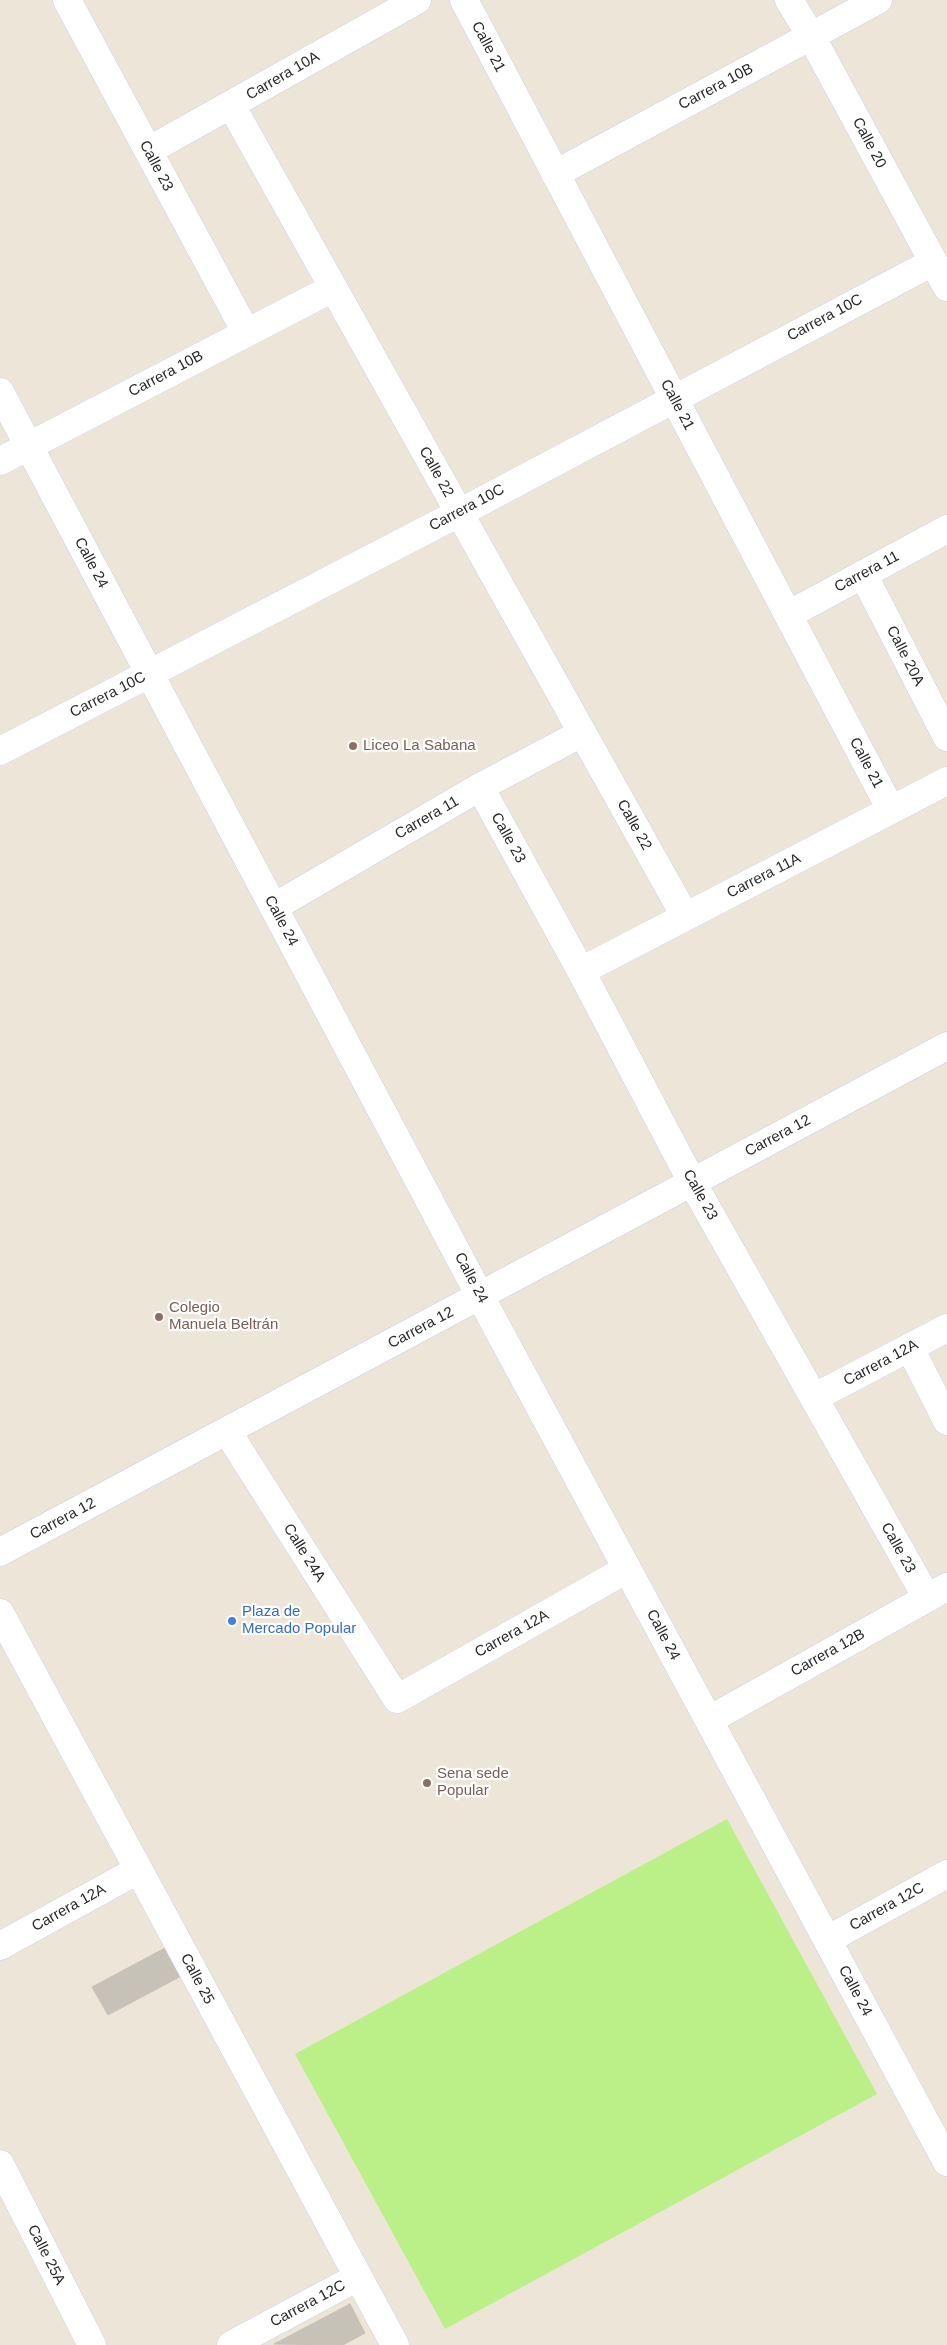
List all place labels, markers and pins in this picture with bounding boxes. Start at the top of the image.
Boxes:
place label: Liceo La Sabana [363,737,476,755]
marker: Liceo La Sabana [347,740,359,752]
place label: Colegio Manuela Beltrán [169,1299,278,1334]
marker: Colegio Manuela Beltrán [153,1311,165,1323]
place label: Plaza de Mercado Popular [242,1603,356,1638]
marker: Plaza de Mercado Popular [226,1615,238,1627]
place label: Sena sede Popular [437,1765,509,1800]
marker: Sena sede Popular [421,1777,433,1789]

